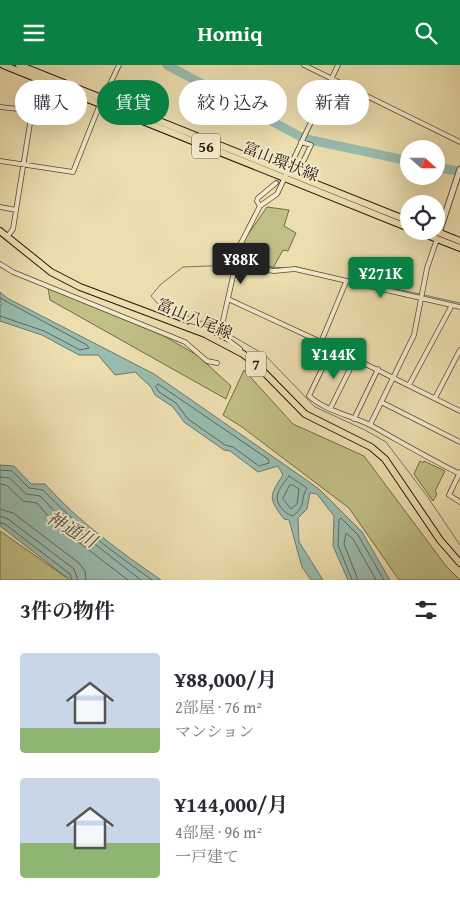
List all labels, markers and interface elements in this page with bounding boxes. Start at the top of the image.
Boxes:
text: Homiq [198,17,262,49]
icon: menu [20,19,48,47]
icon: search [412,19,440,47]
chip: 購入 [15,80,87,125]
chip: 賃貸 [97,80,169,125]
chip: 絞り込み [179,80,287,125]
chip: 新着 [297,80,369,125]
road number: 56 [192,133,220,159]
street label: 富山環状線 [239,135,323,187]
north arrow [400,140,445,185]
map controls [400,140,445,240]
button: locate [400,195,445,240]
pin: ¥88K [211,243,271,285]
text: ¥88K [224,247,258,271]
pin: ¥271K [346,257,416,299]
text: ¥271K [359,261,403,285]
street label: 富山八尾線 [153,291,237,345]
pin: ¥144K [299,337,369,380]
text: ¥144K [312,342,356,366]
road number: 7 [246,351,266,377]
water label: 神通川 [42,504,104,555]
text: 3件の物件 [20,595,115,626]
icon: filters [412,596,440,624]
text: ¥88,000/月 [175,664,277,695]
icon: home [60,673,120,733]
text: 2部屋 · 76 m² [175,695,262,719]
text: マンション [175,719,254,743]
text: ¥144,000/月 [175,789,288,820]
icon: home [60,798,120,858]
text: 4部屋 · 96 m² [175,820,262,844]
text: 一戸建て [175,844,239,868]

